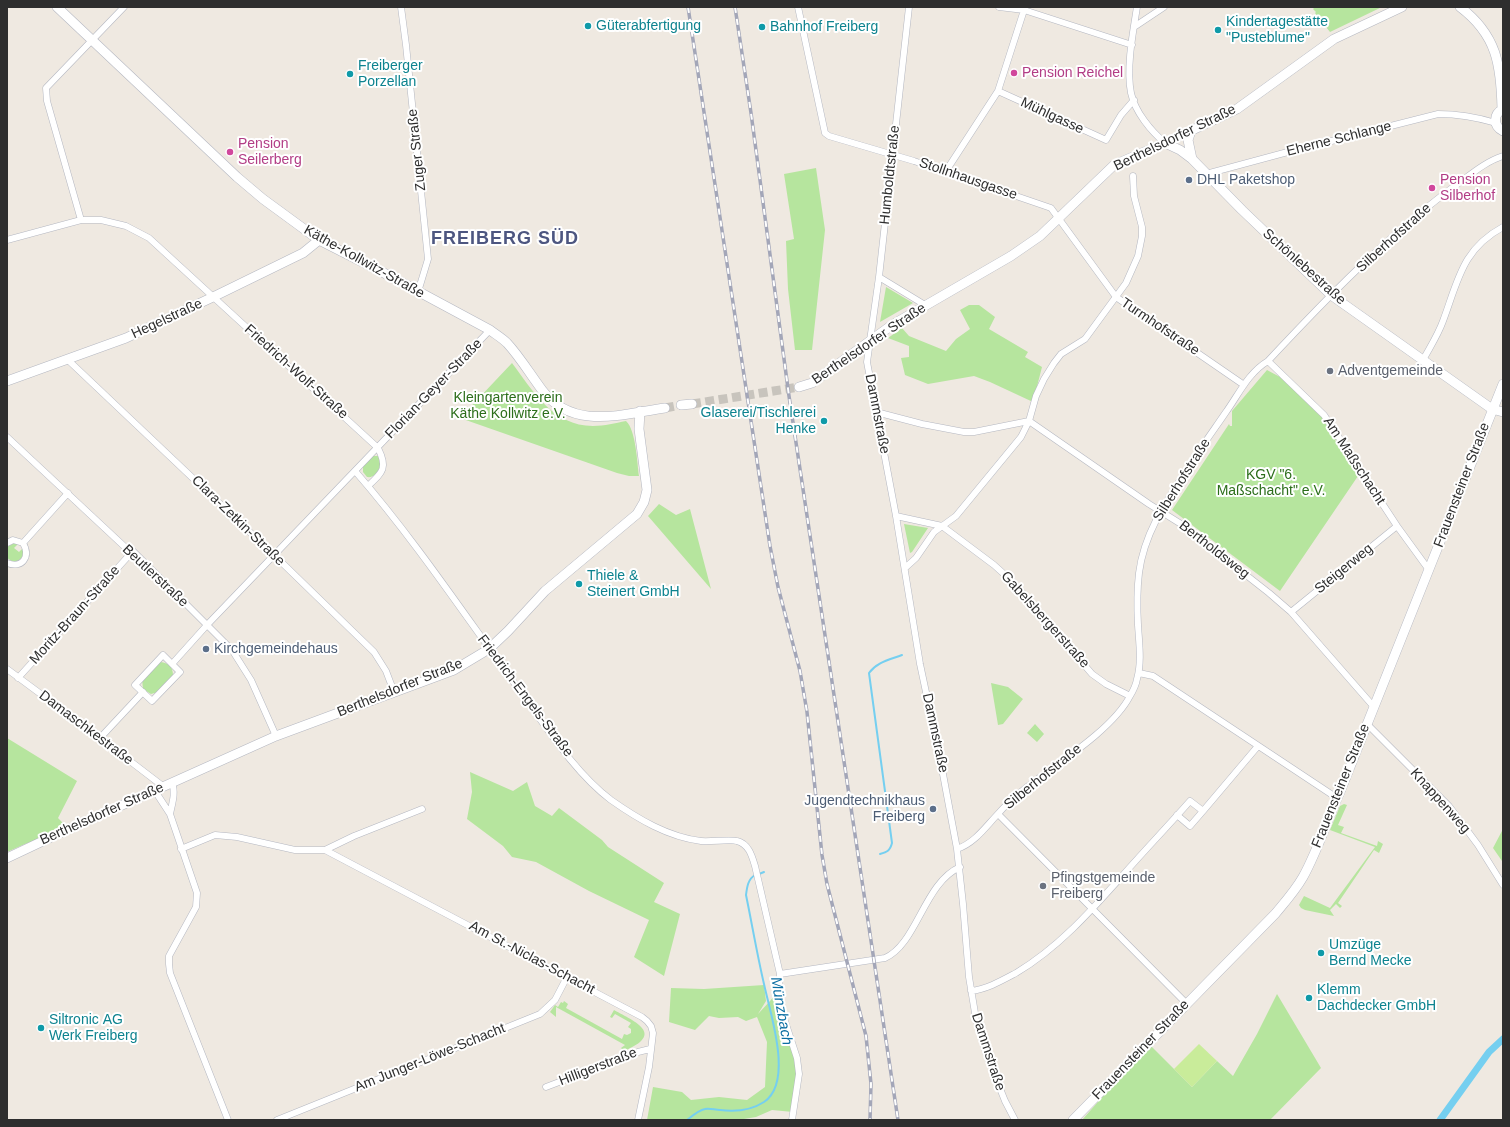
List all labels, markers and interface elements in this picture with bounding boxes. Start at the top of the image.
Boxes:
place label: Kindertagestätte "Pusteblume" [1226,14,1328,46]
place label: Güterabfertigung [596,18,701,34]
place label: Bahnhof Freiberg [770,19,878,35]
marker: Güterabfertigung [583,21,593,31]
marker: Bahnhof Freiberg [757,22,767,32]
marker: Kindertagestätte "Pusteblume" [1213,25,1223,35]
place label: Freiberger Porzellan [358,58,423,90]
place label: Pension Reichel [1022,65,1123,81]
marker: Pension Reichel [1009,68,1019,78]
marker: Freiberger Porzellan [345,69,355,79]
street label: Mühlgasse [1018,94,1086,138]
street label: Berthelsdorfer Straße [1111,101,1239,175]
street label: Zuger Straße [404,108,430,192]
street label: Eherne Schlange [1285,118,1393,160]
street label: Humboldtstraße [876,125,904,225]
place label: Pension Seilerberg [238,136,302,168]
marker: Pension Seilerberg [225,147,235,157]
street label: Stollnhausgasse [917,154,1019,204]
place label: DHL Paketshop [1197,172,1295,188]
place label: Pension Silberhof [1440,172,1495,204]
marker: DHL Paketshop [1184,175,1194,185]
marker: Pension Silberhof [1427,183,1437,193]
street label: Silberhofstraße [1353,200,1435,276]
street label: Käthe-Kollwitz-Straße [301,222,427,302]
street label: Schönlebestraße [1259,225,1349,309]
district label: FREIBERG SÜD [431,228,579,250]
street label: Hegelstraße [129,295,205,343]
street label: Turmhofstraße [1117,295,1203,359]
street label: Berthelsdorfer Straße [809,300,929,388]
street label: Friedrich-Wolf-Straße [241,321,351,423]
street label: Florian-Geyer-Straße [382,336,486,442]
place label: Adventgemeinde [1338,363,1443,379]
marker: Adventgemeinde [1325,366,1335,376]
street label: Dammstraße [861,373,893,455]
park label: Kleingartenverein Käthe Kollwitz e.V. [450,390,566,422]
place label: Glaserei/Tischlerei Henke [701,405,816,438]
street label: Am Maßschacht [1319,414,1389,508]
marker: Glaserei/Tischlerei Henke [819,416,829,426]
street label: Frauensteiner Straße [1430,420,1494,550]
street label: Silberhofstraße [1150,435,1214,525]
park label: KGV "6. Maßschacht" e.V. [1217,467,1325,500]
street label: Clara-Zetkin-Straße [188,472,288,570]
street label: Bertholdsweg [1175,517,1253,583]
street label: Steigerweg [1311,540,1377,598]
street label: Beutlerstraße [119,541,191,611]
street label: Moritz-Braun-Straße [26,562,124,668]
place label: Thiele & Steinert GmbH [587,568,680,600]
street label: Gabelsbergerstraße [997,568,1093,672]
marker: Thiele & Steinert GmbH [574,579,584,589]
street label: Friedrich-Engels-Straße [474,632,576,760]
place label: Kirchgemeindehaus [214,641,338,657]
marker: Kirchgemeindehaus [201,644,211,654]
street label: Berthelsdorfer Straße [335,655,465,721]
street label: Damaschkestraße [36,687,136,769]
street label: Dammstraße [918,692,952,774]
street label: Frauensteiner Straße [1308,722,1374,850]
street label: Silberhofstraße [1001,741,1085,813]
street label: Knappenweg [1406,765,1474,837]
street label: Berthelsdorfer Straße [37,779,167,849]
place label: Jugendtechnikhaus Freiberg [804,793,925,826]
marker: Jugendtechnikhaus Freiberg [928,804,938,814]
place label: Pfingstgemeinde Freiberg [1051,870,1155,902]
marker: Pfingstgemeinde Freiberg [1038,881,1048,891]
street label: Am St.-Niclas-Schacht [466,918,598,998]
place label: Umzüge Bernd Mecke [1329,937,1411,970]
marker: Umzüge Bernd Mecke [1316,948,1326,958]
water label: Münzbach [766,975,796,1047]
place label: Klemm Dachdecker GmbH [1317,982,1436,1014]
marker: Klemm Dachdecker GmbH [1304,993,1314,1003]
street label: Frauensteiner Straße [1089,997,1193,1103]
street label: Dammstraße [968,1011,1008,1093]
place label: Siltronic AG Werk Freiberg [49,1012,137,1044]
street label: Am Junger-Löwe-Schacht [352,1020,508,1096]
marker: Siltronic AG Werk Freiberg [36,1023,46,1033]
street label: Hilligerstraße [556,1044,640,1090]

